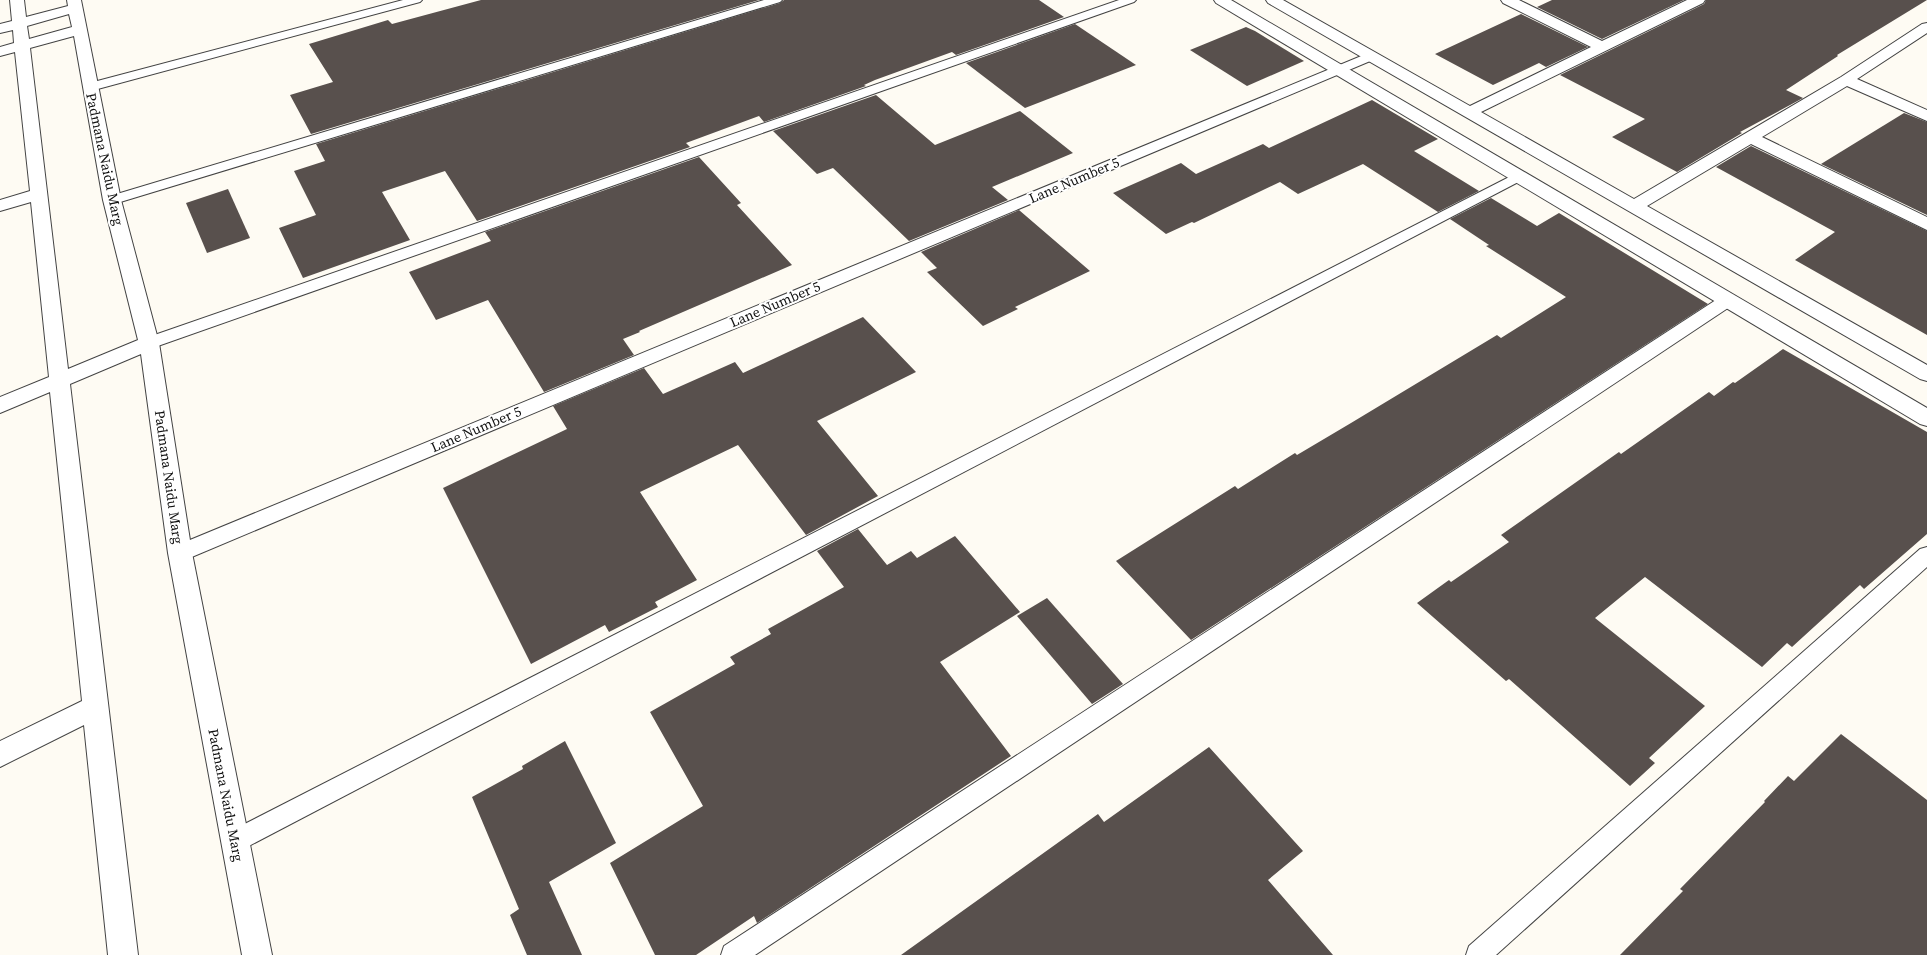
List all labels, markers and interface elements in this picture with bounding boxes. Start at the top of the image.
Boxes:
street label: Padmana Naidu Marg [81,91,129,227]
street label: Lane Number 5 [1026,152,1122,208]
street label: Lane Number 5 [727,276,823,332]
street label: Lane Number 5 [428,401,524,457]
street label: Padmana Naidu Marg [150,409,188,545]
street label: Padmana Naidu Marg [203,727,249,863]

